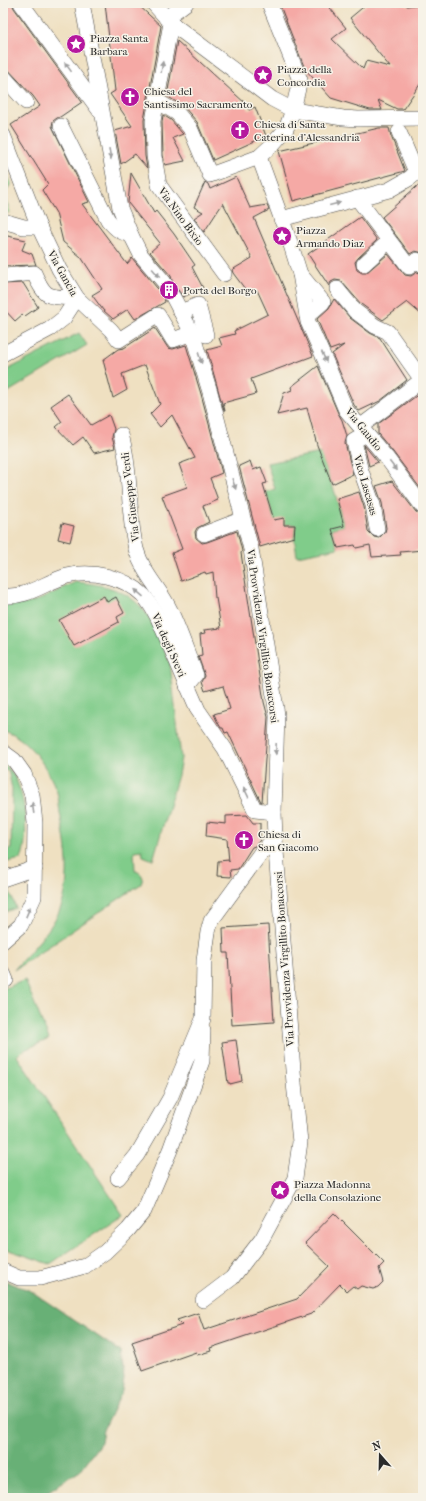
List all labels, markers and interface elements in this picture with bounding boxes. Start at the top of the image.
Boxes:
place label: Piazza Santa Barbara [90,32,149,58]
place icon: Piazza Santa Barbara [65,33,87,55]
one-way arrow [159,61,165,73]
one-way arrow [64,62,72,73]
place label: Piazza della Concordia [277,63,333,89]
place icon: Piazza della Concordia [252,64,274,86]
place label: Chiesa del Santissimo Sacramento [144,85,253,111]
church icon: Chiesa del Santissimo Sacramento [119,86,141,108]
place label: Chiesa di Santa Caterina d'Alessandria [254,118,360,144]
church icon: Chiesa di Santa Caterina d'Alessandria [229,119,251,141]
one-way arrow [107,147,113,160]
street label: Via Nino Bixio [155,184,206,248]
one-way arrow [329,201,341,207]
place label: Piazza Armando Diaz [295,224,364,250]
place icon: Piazza Armando Diaz [271,225,293,247]
street label: Via Gancia [44,247,81,299]
one-way arrow [152,267,161,278]
building icon: Porta del Borgo [158,279,180,301]
place label: Porta del Borgo [183,284,257,297]
one-way arrow [321,352,327,363]
one-way arrow [197,353,203,365]
street label: Via Gaudio [342,404,385,454]
street label: Via Giuseppe Verdi [118,451,143,543]
street label: Vico Lascasas [350,453,380,517]
one-way arrow [389,460,397,471]
one-way arrow [231,478,237,490]
street label: Via Provvidenza Virgillito Bonaccorsi [244,547,281,725]
one-way arrow [134,588,144,597]
street label: Via degli Svevi [148,610,189,680]
one-way arrow [273,743,279,756]
one-way arrow [243,787,249,798]
one-way arrow [30,802,36,814]
place label: Chiesa di San Giacomo [258,828,319,854]
church icon: Chiesa di San Giacomo [233,829,255,851]
street label: Via Provvidenza Virgillito Bonaccorsi [272,870,297,1048]
one-way arrow [25,905,31,917]
place label: Piazza Madonna della Consolazione [294,1178,382,1204]
place icon: Piazza Madonna della Consolazione [269,1179,291,1201]
north arrow [360,1435,400,1475]
text: N [371,1438,384,1454]

